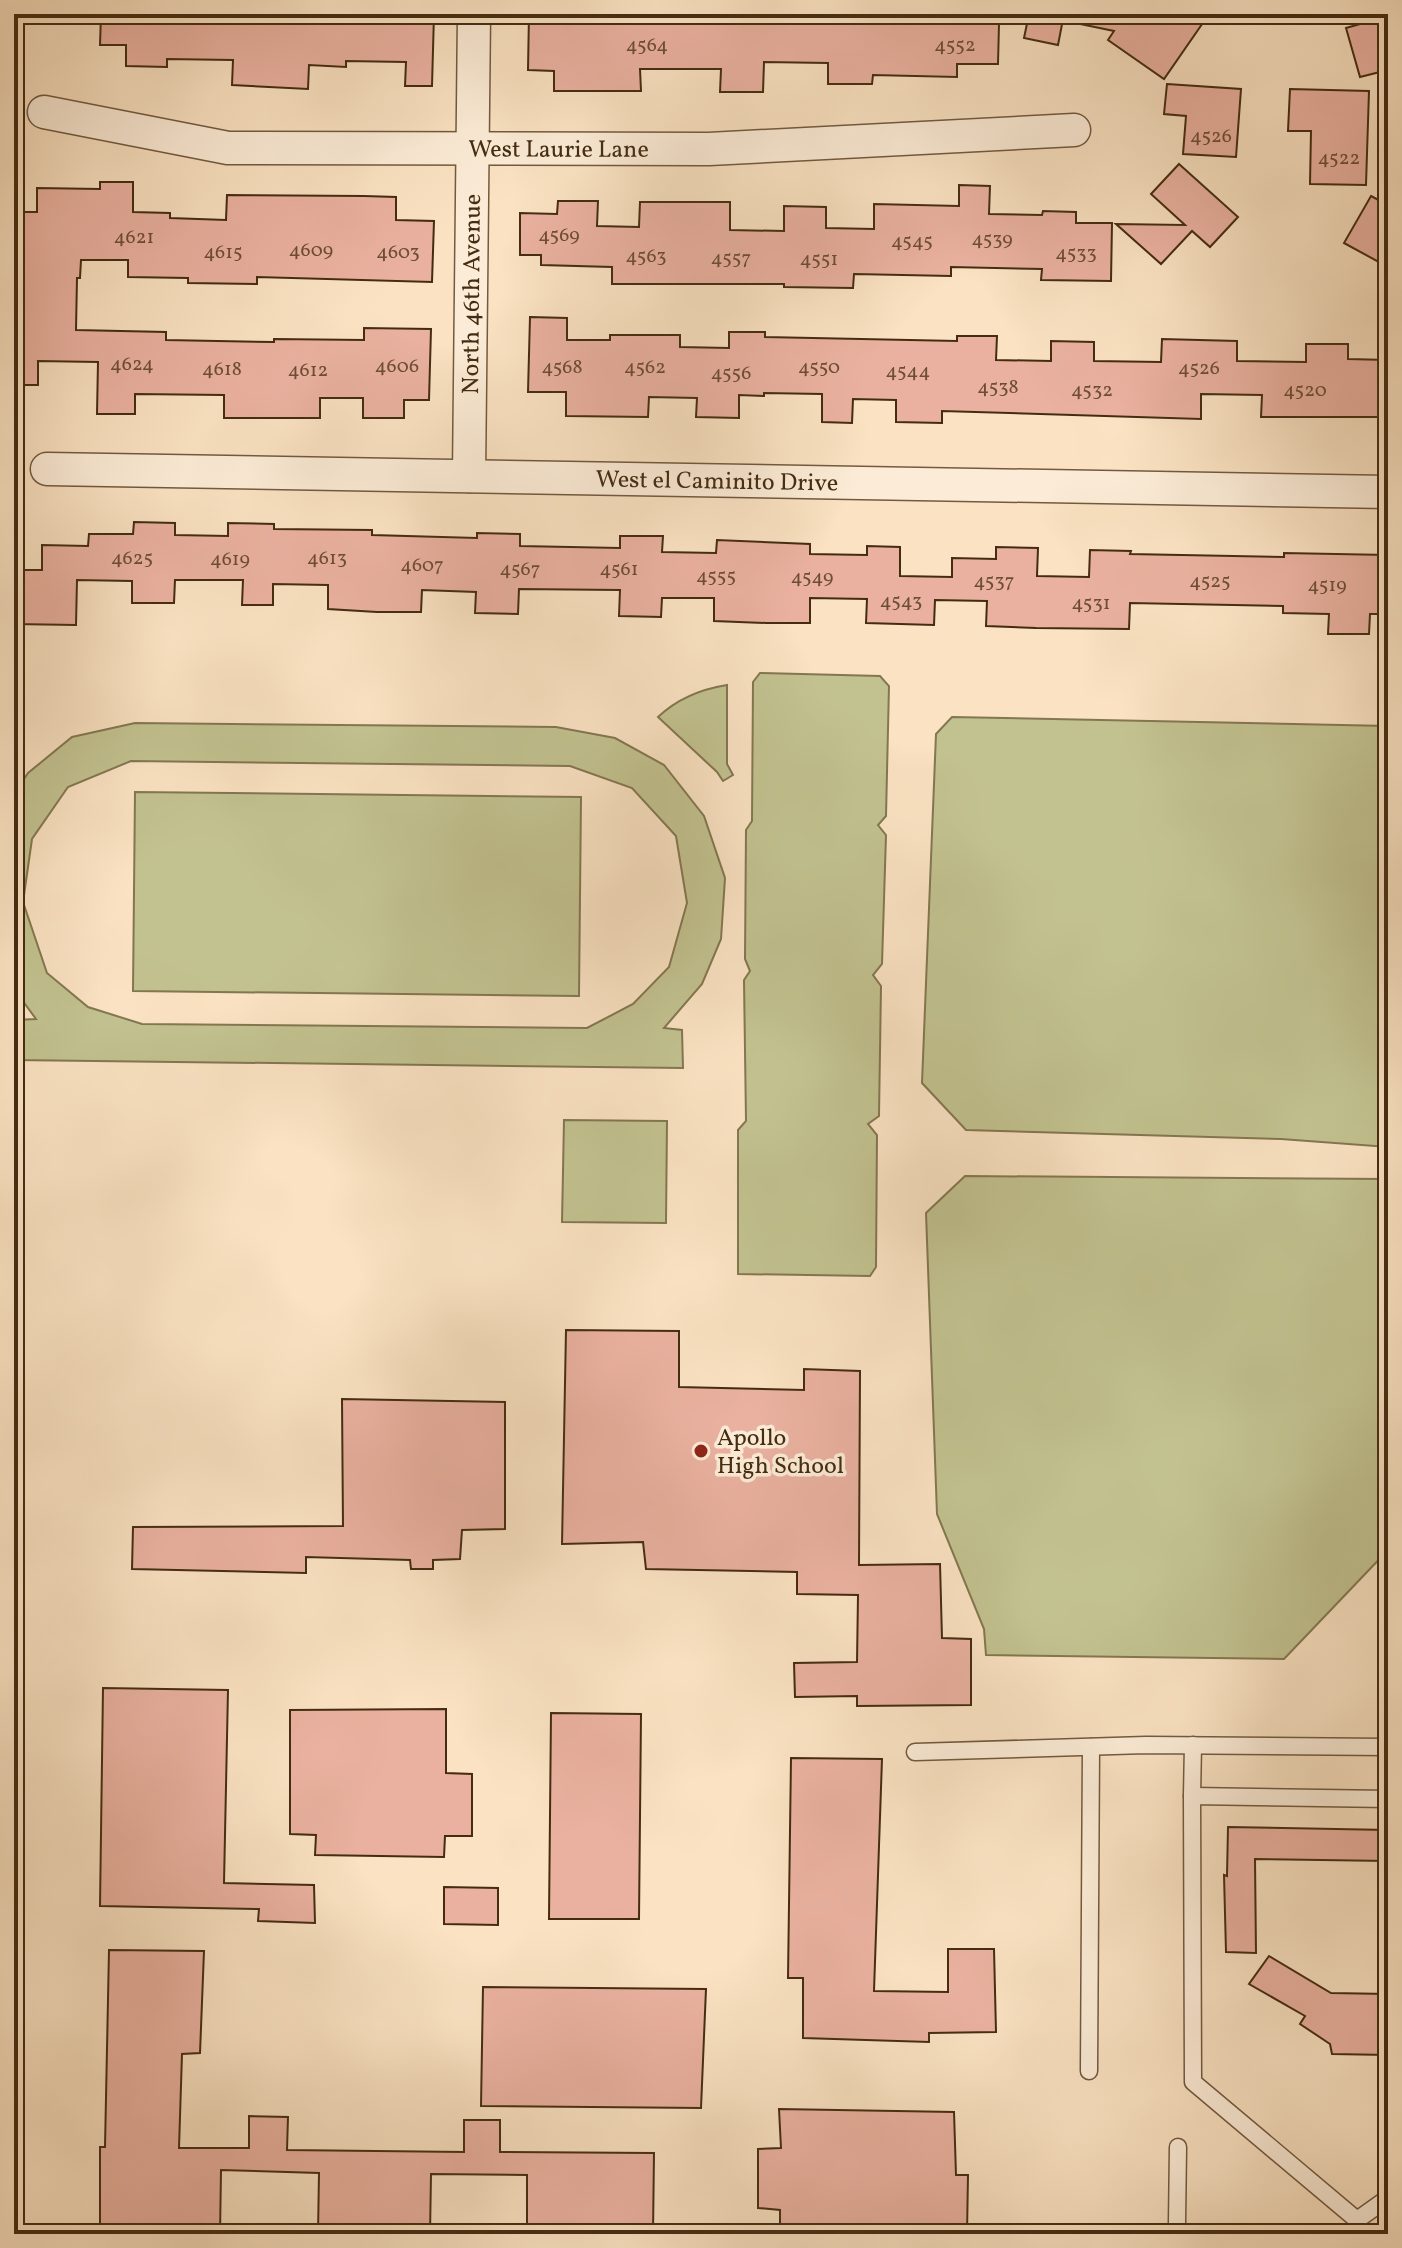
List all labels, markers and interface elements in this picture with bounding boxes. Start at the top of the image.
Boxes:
house number: 4564 [626,32,668,60]
house number: 4552 [934,32,976,60]
house number: 4526 [1190,123,1232,151]
street label: West Laurie Lane [468,133,649,168]
house number: 4522 [1318,145,1360,173]
street label: North 46th Avenue [455,194,491,395]
house number: 4569 [538,222,580,250]
house number: 4621 [114,224,154,252]
house number: 4539 [971,226,1013,254]
house number: 4545 [891,228,933,256]
house number: 4609 [289,237,333,265]
house number: 4615 [203,239,243,267]
house number: 4603 [376,239,420,267]
house number: 4533 [1055,240,1097,268]
house number: 4563 [625,243,667,271]
house number: 4557 [711,245,751,273]
house number: 4551 [800,246,838,274]
house number: 4624 [110,351,154,379]
house number: 4606 [375,353,419,381]
house number: 4568 [541,354,583,382]
house number: 4562 [624,354,666,382]
house number: 4550 [798,354,840,382]
house number: 4526 [1178,355,1220,383]
house number: 4618 [202,356,242,384]
house number: 4612 [288,357,328,385]
house number: 4544 [886,358,930,386]
house number: 4556 [711,360,751,388]
house number: 4538 [977,374,1019,402]
house number: 4532 [1071,377,1113,405]
house number: 4520 [1283,377,1327,405]
street label: West el Caminito Drive [595,463,838,502]
house number: 4625 [111,545,153,573]
house number: 4613 [307,545,347,573]
house number: 4619 [210,546,250,574]
house number: 4607 [400,552,444,580]
house number: 4567 [500,556,540,584]
house number: 4561 [600,556,638,584]
house number: 4555 [696,563,736,591]
house number: 4549 [791,564,833,592]
house number: 4537 [974,568,1014,596]
house number: 4525 [1189,568,1231,596]
house number: 4519 [1307,572,1347,600]
house number: 4543 [880,588,922,616]
house number: 4531 [1072,590,1110,618]
place label: Apollo High School [717,1422,844,1484]
marker: Apollo High School [692,1442,710,1460]

